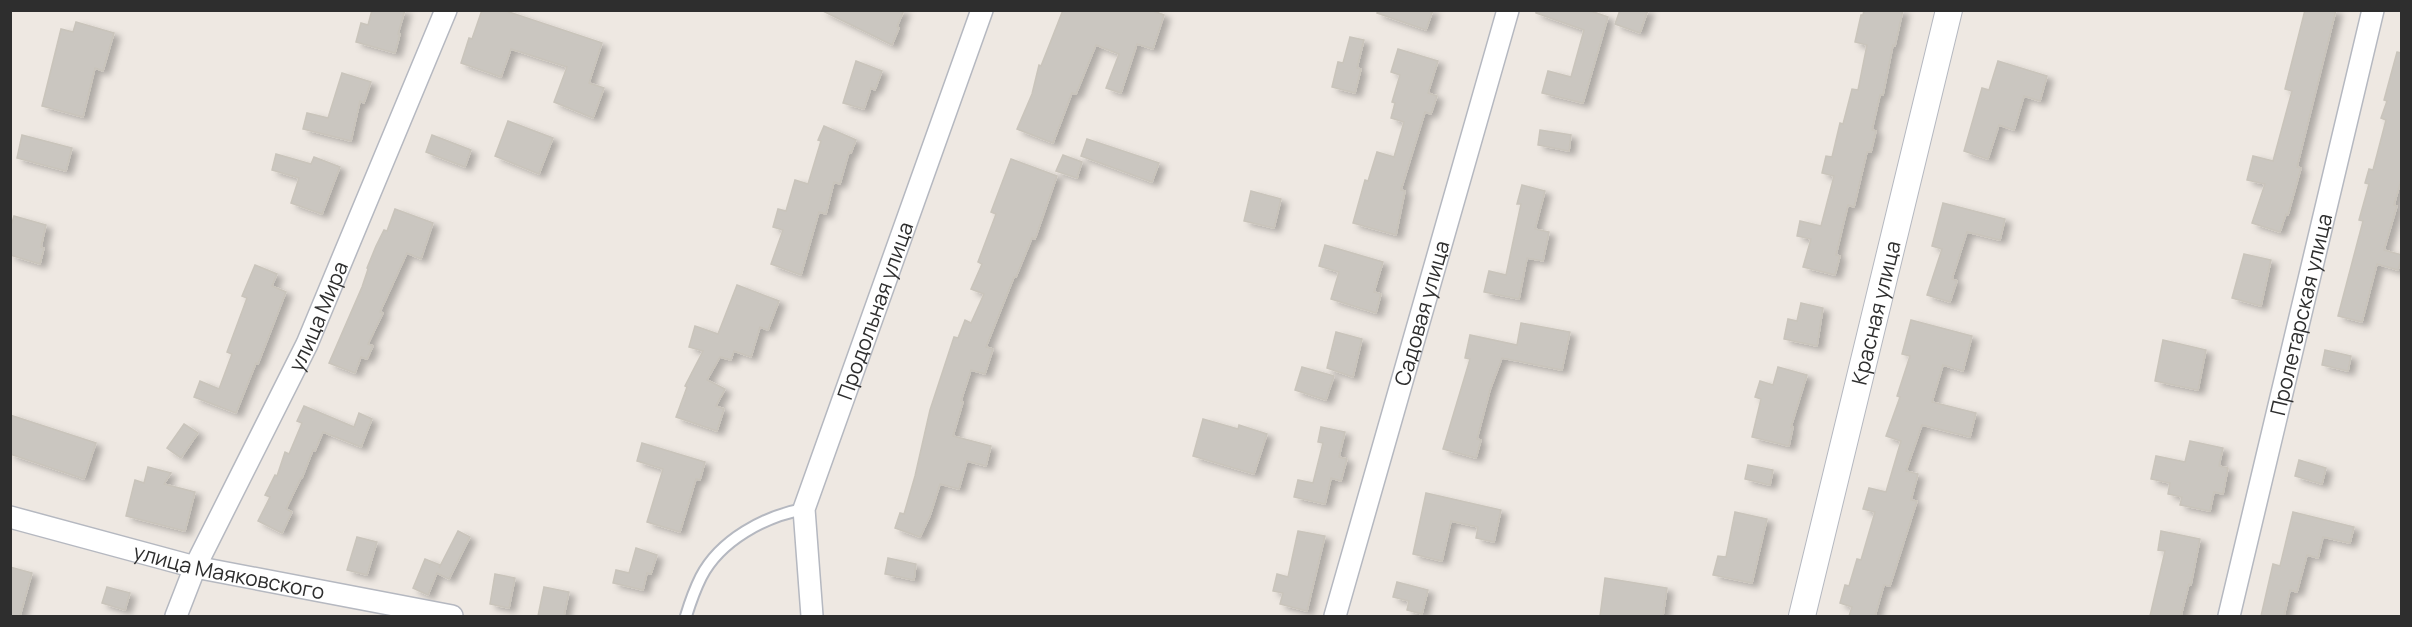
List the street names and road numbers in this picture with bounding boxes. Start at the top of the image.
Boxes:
street label: Пролетарская улица [2263,211,2338,418]
street label: Продольная улица [830,218,919,403]
street label: Садовая улица [1387,237,1455,389]
street label: Красная улица [1845,238,1907,388]
street label: улица Мира [282,257,354,376]
street label: улица Маяковского [131,537,327,605]

